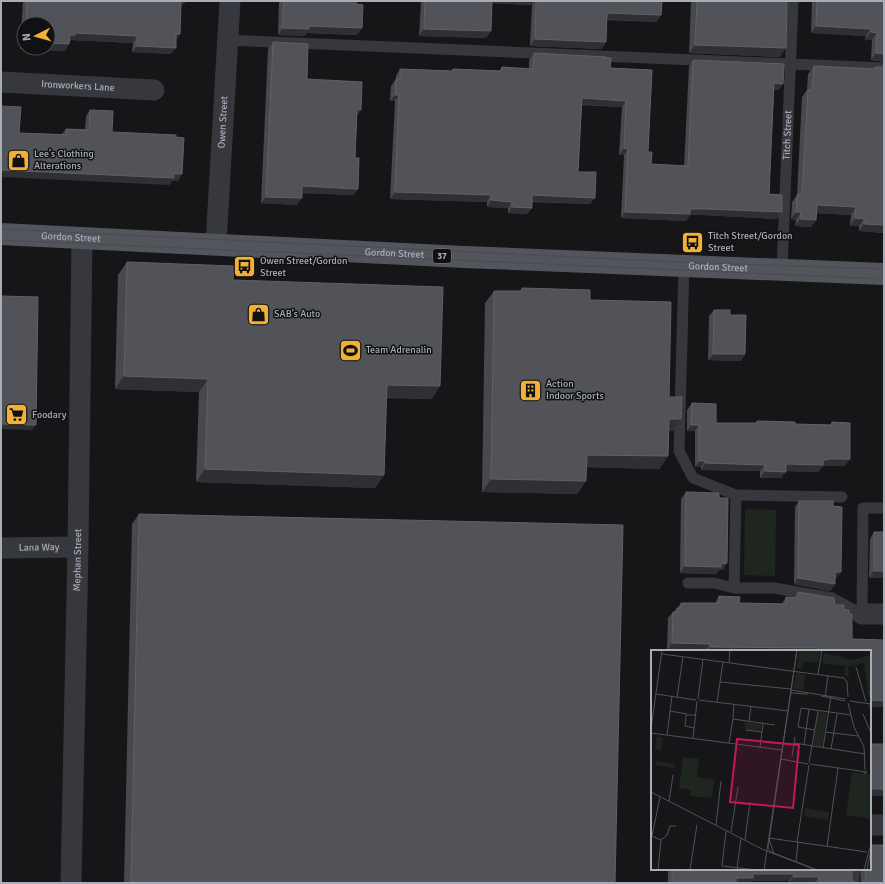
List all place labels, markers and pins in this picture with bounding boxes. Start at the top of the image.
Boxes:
shop icon: Lee’s Clothing Alterations [6,147,32,173]
place label: Lee’s Clothing Alterations [34,148,94,172]
bus stop icon: Titch Street/Gordon Street [679,229,705,255]
place label: Titch Street/Gordon Street [708,230,793,254]
bus stop icon: Owen Street/Gordon Street [231,254,257,280]
place label: Owen Street/Gordon Street [260,255,348,279]
shop icon: SAB’s Auto [245,301,271,327]
place label: SAB’s Auto [274,308,320,320]
sports icon: Team Adrenalin [337,337,363,363]
place label: Team Adrenalin [366,344,432,356]
building icon: Action Indoor Sports [518,377,544,403]
place label: Action Indoor Sports [546,378,604,402]
supermarket icon: Foodary [4,402,30,428]
place label: Foodary [32,409,67,421]

